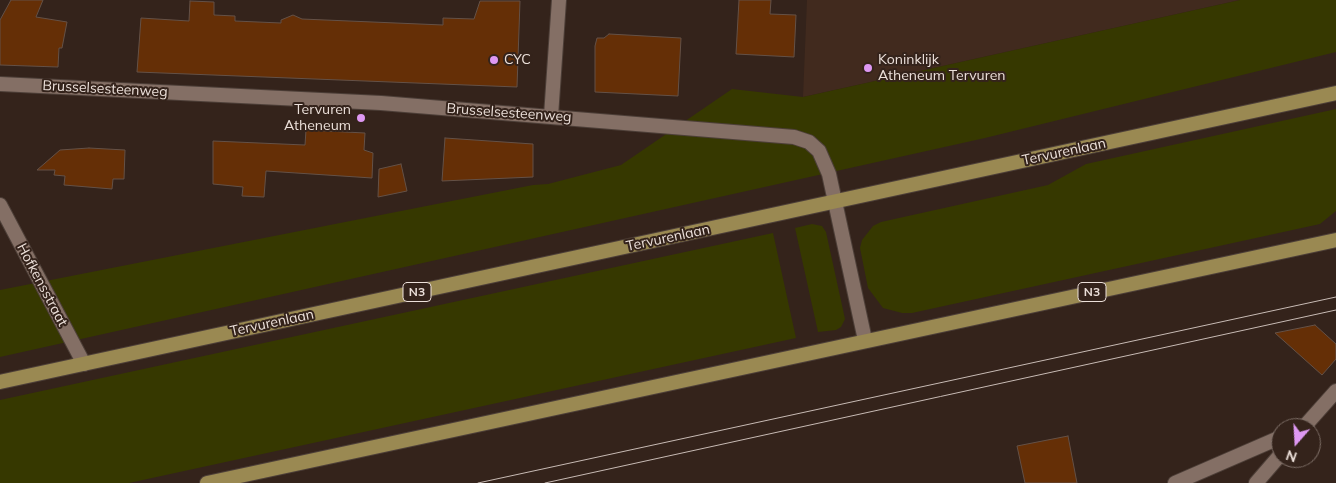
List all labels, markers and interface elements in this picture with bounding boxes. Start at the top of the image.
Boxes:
place label: CYC [504,52,531,68]
place label: Koninklijk Atheneum Tervuren [878,52,1006,84]
marker: CYC [488,54,500,66]
marker: Koninklijk Atheneum Tervuren [862,62,874,74]
street label: Brusselsesteenweg [42,77,168,101]
street label: Brusselsesteenweg [446,100,572,126]
place label: Tervuren Atheneum [284,102,351,134]
marker: Tervuren Atheneum [355,112,367,124]
street label: Tervurenlaan [1021,135,1107,169]
street label: Tervurenlaan [625,221,711,255]
street label: Hofkensstraat [13,241,71,329]
road number: N3 [403,282,431,302]
road number: N3 [1078,282,1106,302]
street label: Tervurenlaan [229,306,315,340]
north arrow [1271,418,1321,468]
text: N [1284,446,1299,466]

